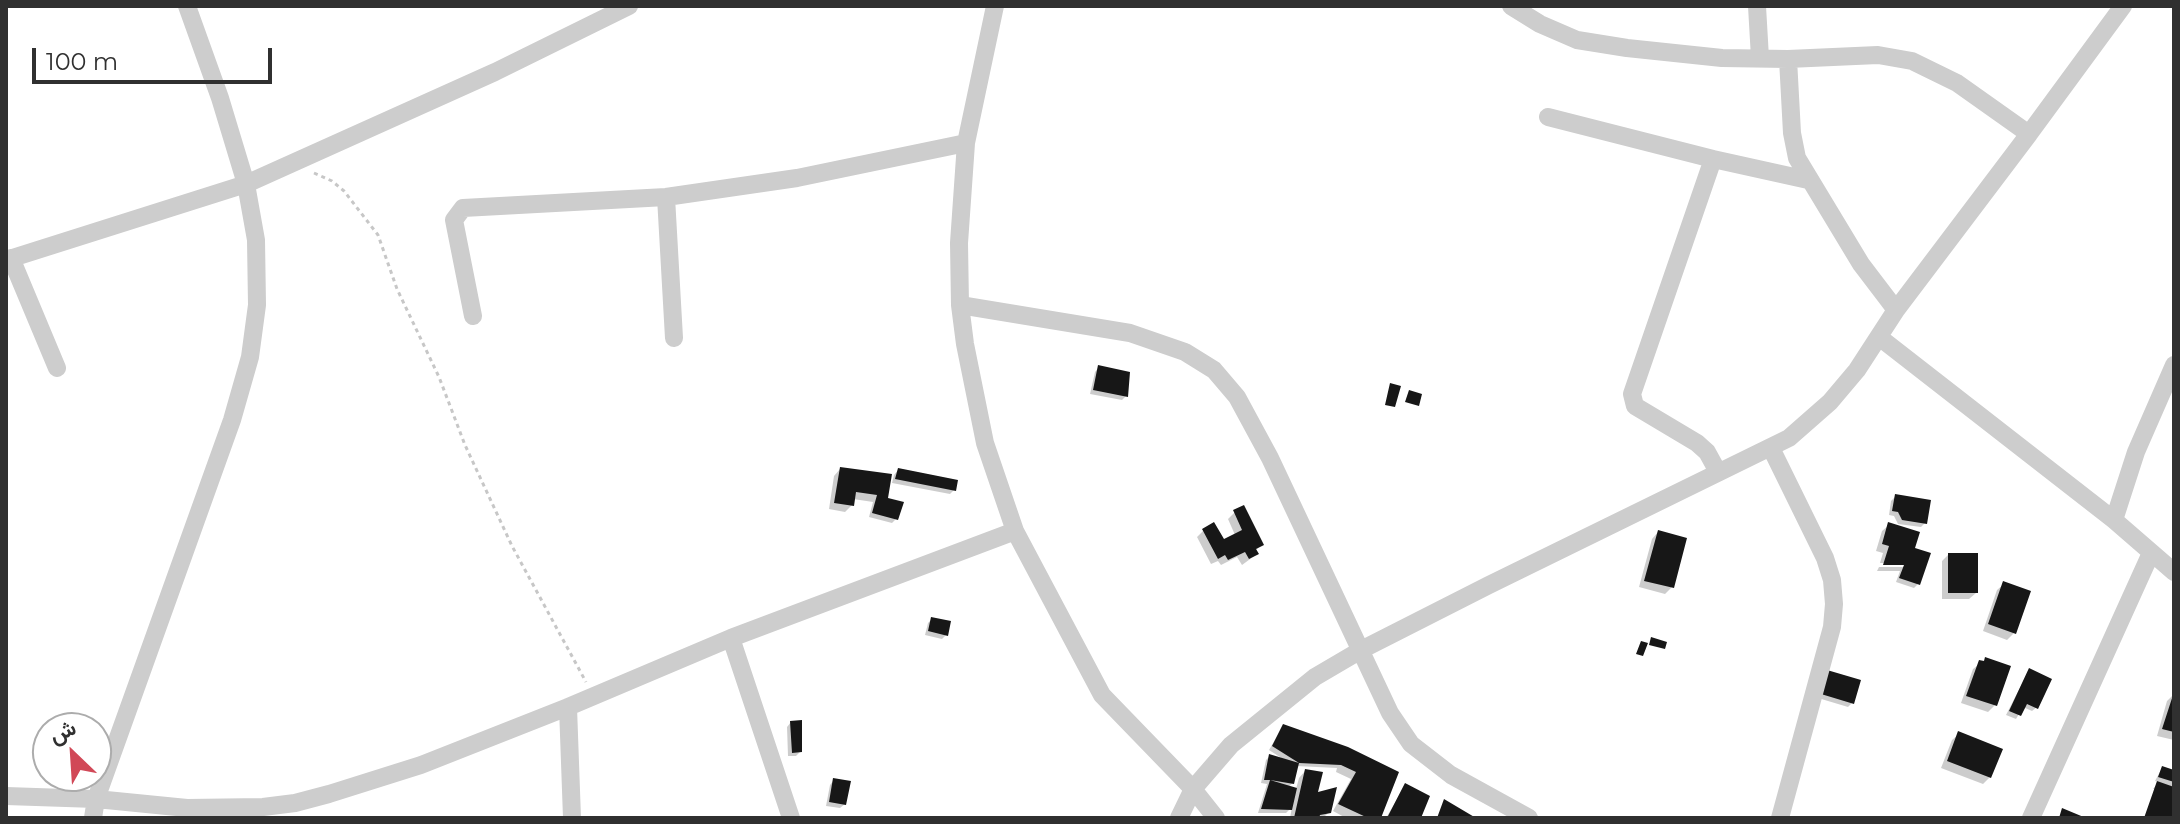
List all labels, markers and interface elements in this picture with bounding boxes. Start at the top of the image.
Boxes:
scale bar [36,32,276,82]
text: 100 m [46,47,118,76]
north arrow [32,712,112,792]
text: ش [45,714,80,749]

